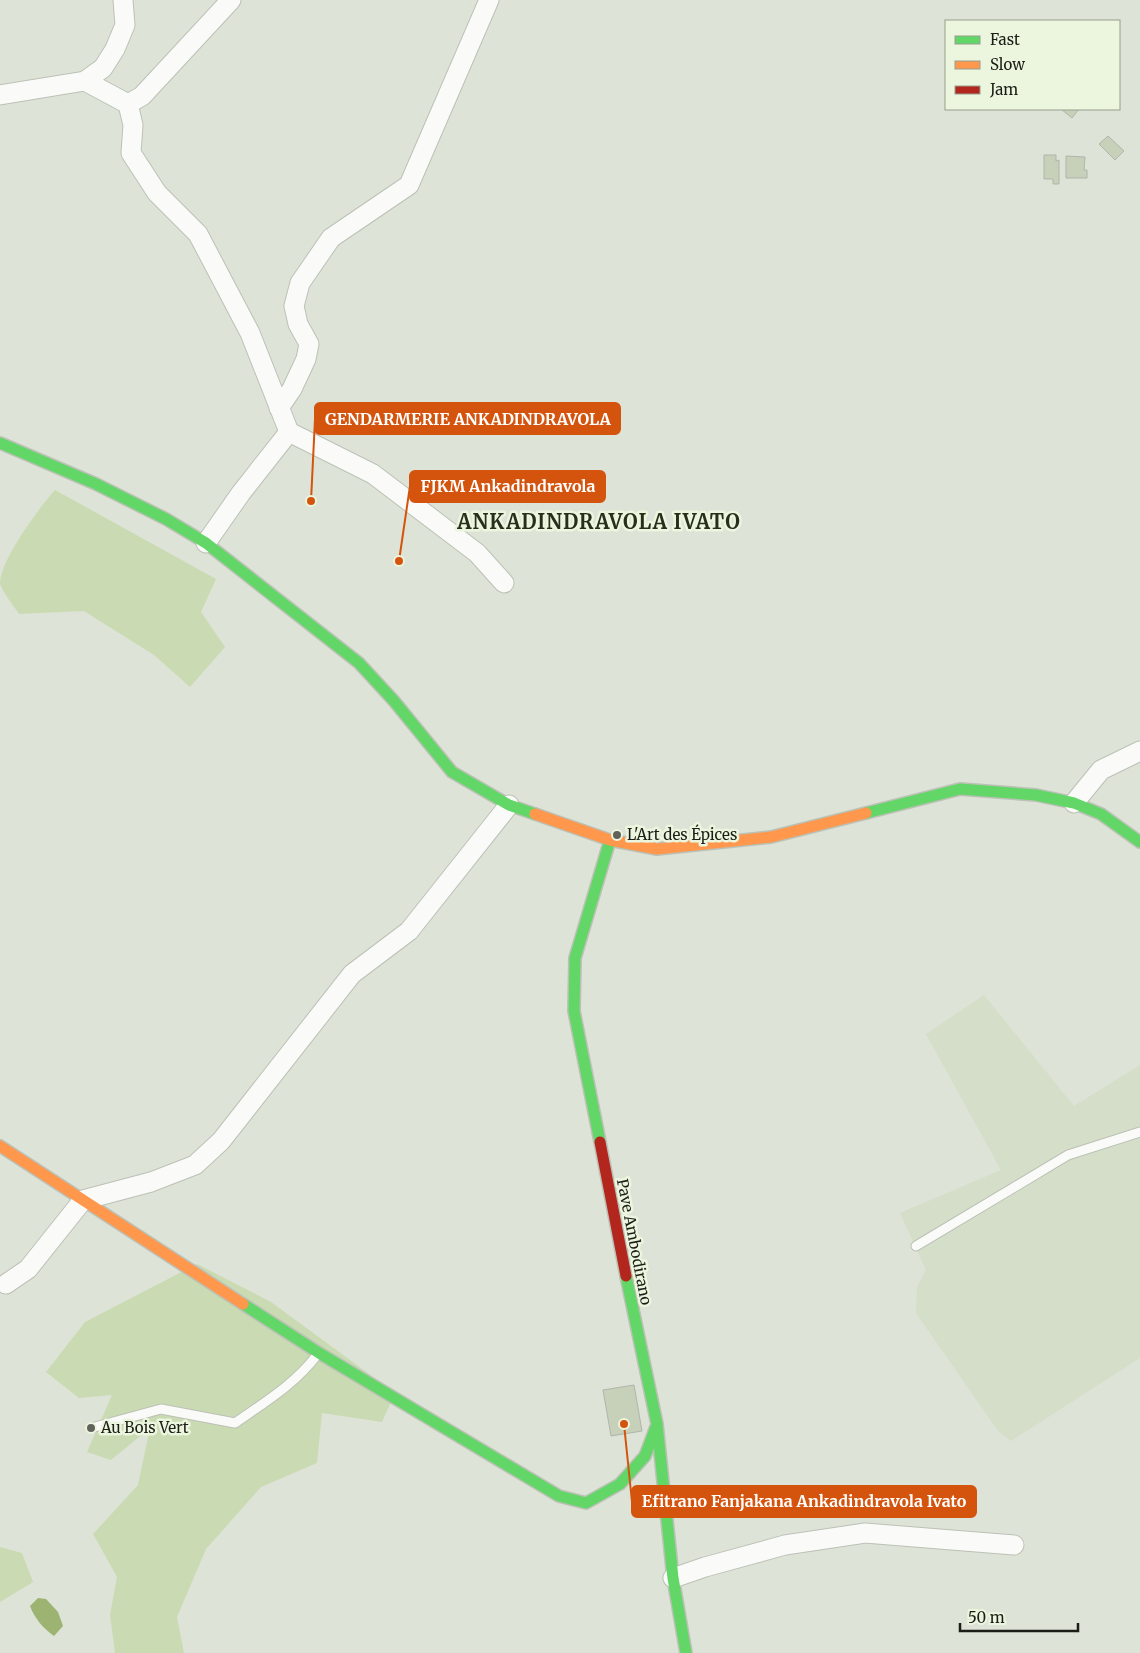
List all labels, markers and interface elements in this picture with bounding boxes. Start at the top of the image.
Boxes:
legend [945,20,1120,110]
text: Fast [990,30,1020,49]
text: Slow [990,55,1025,74]
text: Jam [989,80,1018,99]
callout: GENDARMERIE ANKADINDRAVOLA [315,403,620,434]
text: GENDARMERIE ANKADINDRAVOLA [325,409,612,429]
callout: FJKM Ankadindravola [410,471,605,502]
text: FJKM Ankadindravola [421,476,596,496]
district label: ANKADINDRAVOLA IVATO [456,509,741,534]
place label: L'Art des Épices [627,824,737,844]
marker: L'Art des Épices [611,829,623,841]
street label: Pave Ambodirano [613,1177,656,1307]
place label: Au Bois Vert [100,1418,189,1437]
marker: Au Bois Vert [85,1422,97,1434]
callout: Efitrano Fanjakana Ankadindravola Ivato [632,1486,976,1517]
text: Efitrano Fanjakana Ankadindravola Ivato [642,1491,967,1511]
scale bar [960,1600,1078,1632]
text: 50 m [968,1608,1005,1627]

